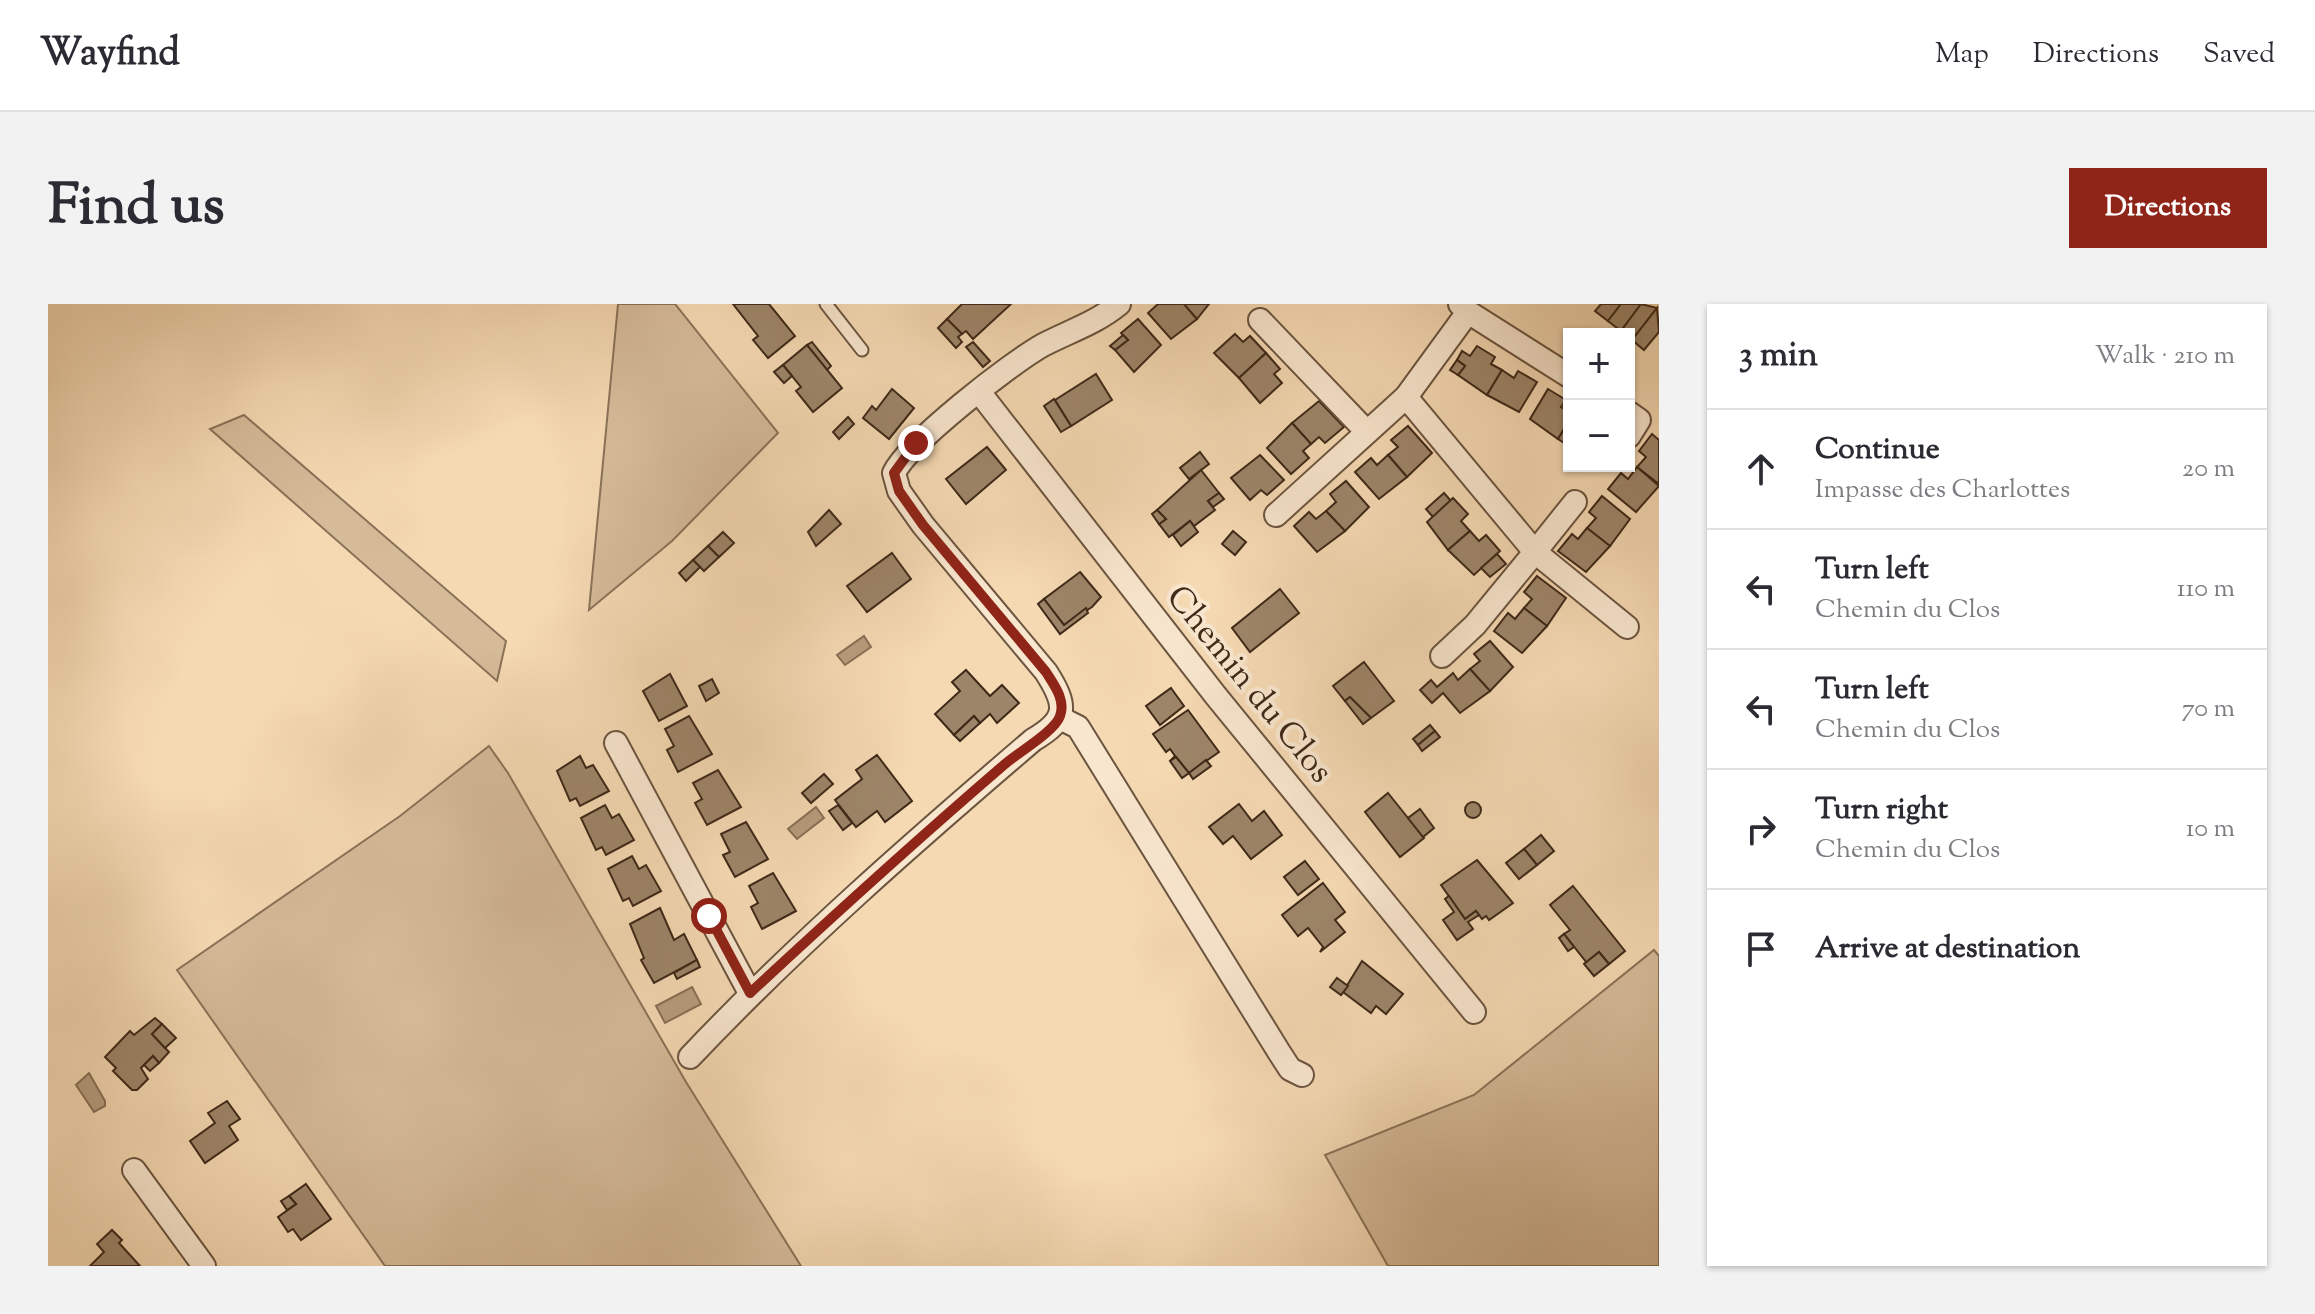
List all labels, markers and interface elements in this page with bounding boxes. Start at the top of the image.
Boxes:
text: Wayfind [40,28,180,82]
text: Map [1935,35,1989,75]
text: Directions [2033,35,2159,75]
text: Saved [2203,35,2275,75]
text: Find us [48,168,224,249]
button: Directions [2069,168,2267,248]
map controls [1563,328,1635,472]
button: + [1563,328,1635,400]
text: 3 min [1739,332,1818,381]
text: Walk · 210 m [2095,338,2235,375]
button: − [1563,400,1635,472]
route end [898,425,934,461]
text: Continue [1815,429,1940,472]
icon: ahead [1739,447,1783,491]
text: 20 m [2182,451,2235,488]
text: Impasse des Charlottes [1815,472,2070,509]
text: Turn left [1815,549,1929,592]
icon: left [1739,567,1783,611]
text: 110 m [2177,571,2235,608]
street label: Chemin du Clos [1153,576,1344,795]
text: Chemin du Clos [1815,592,2000,629]
text: Turn left [1815,669,1929,712]
icon: left [1739,687,1783,731]
text: 70 m [2182,691,2235,728]
text: Chemin du Clos [1815,712,2000,749]
text: Turn right [1815,789,1948,832]
icon: right [1739,807,1783,851]
text: 10 m [2186,811,2235,848]
text: Chemin du Clos [1815,832,2000,869]
route start [691,898,727,934]
icon: arrive [1739,927,1783,971]
text: Arrive at destination [1815,928,2080,971]

